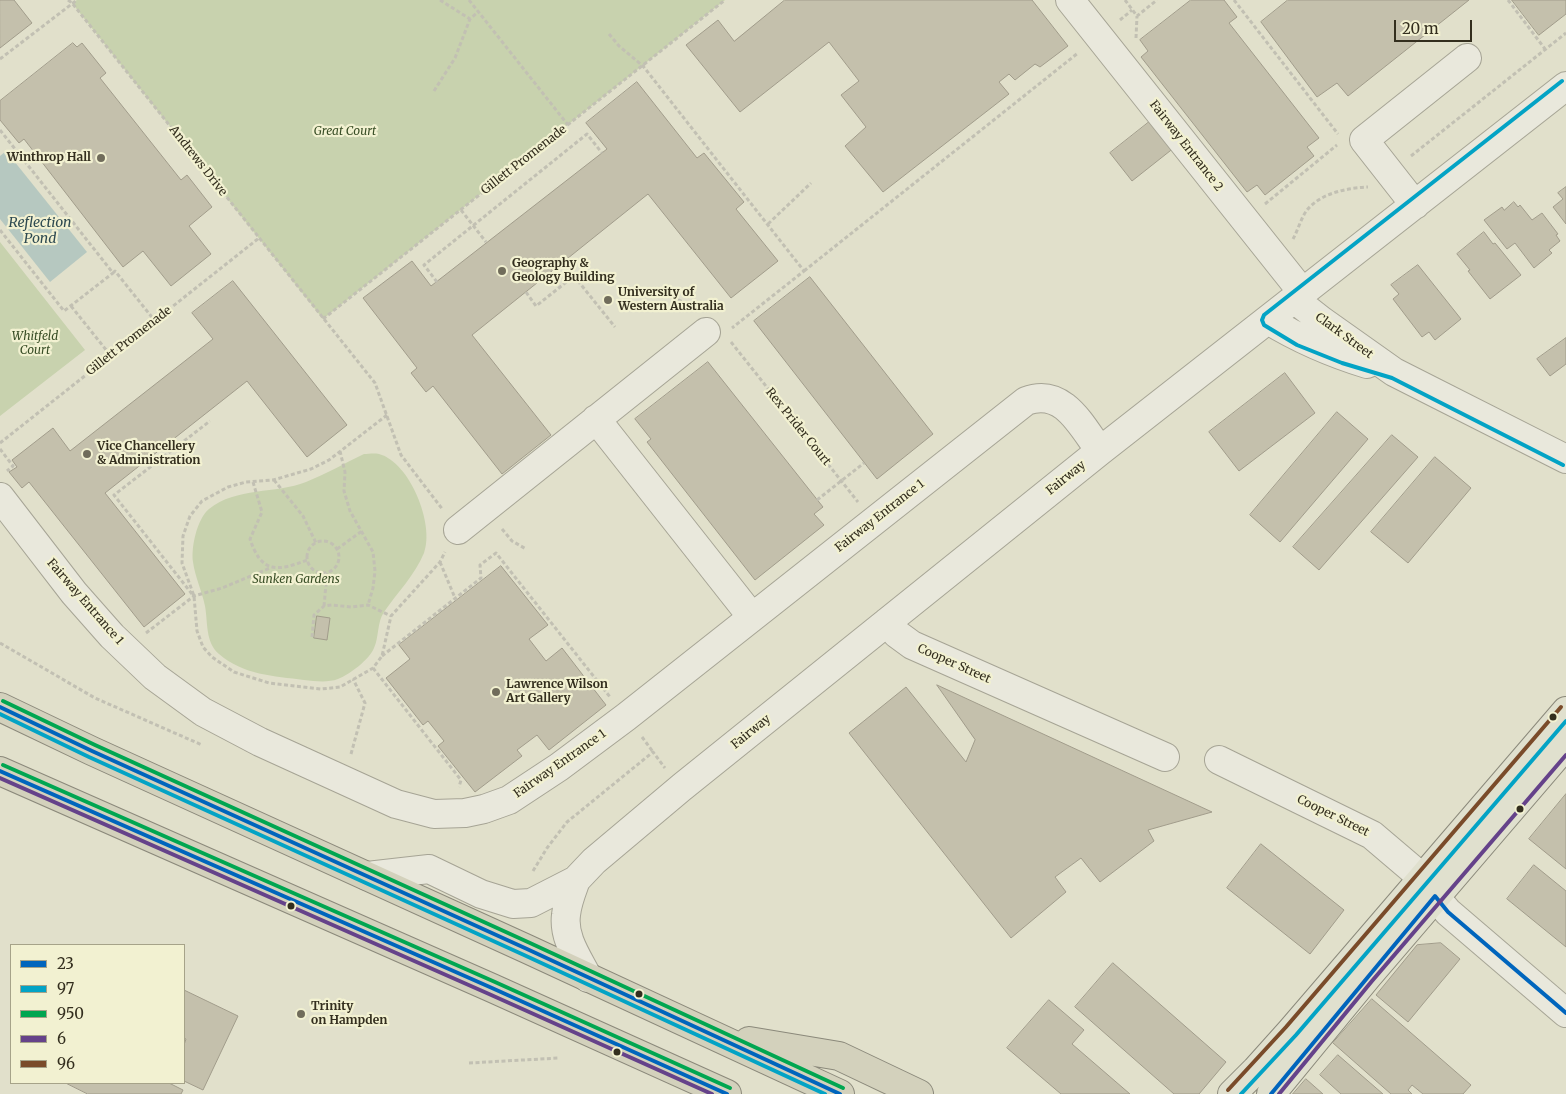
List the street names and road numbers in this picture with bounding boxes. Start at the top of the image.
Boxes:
street label: Fairway Entrance 2 [1146,98,1226,194]
street label: Gillett Promenade [478,122,570,198]
street label: Andrews Drive [166,123,230,199]
street label: Gillett Promenade [83,303,175,379]
street label: Clark Street [1312,310,1376,362]
street label: Rex Prider Court [762,385,834,469]
street label: Fairway [1044,458,1088,498]
street label: Fairway Entrance 1 [833,477,927,555]
street label: Fairway Entrance 1 [44,556,126,648]
street label: Cooper Street [915,641,993,687]
street label: Fairway [729,712,773,752]
street label: Fairway Entrance 1 [511,727,609,801]
street label: Cooper Street [1295,792,1371,840]

